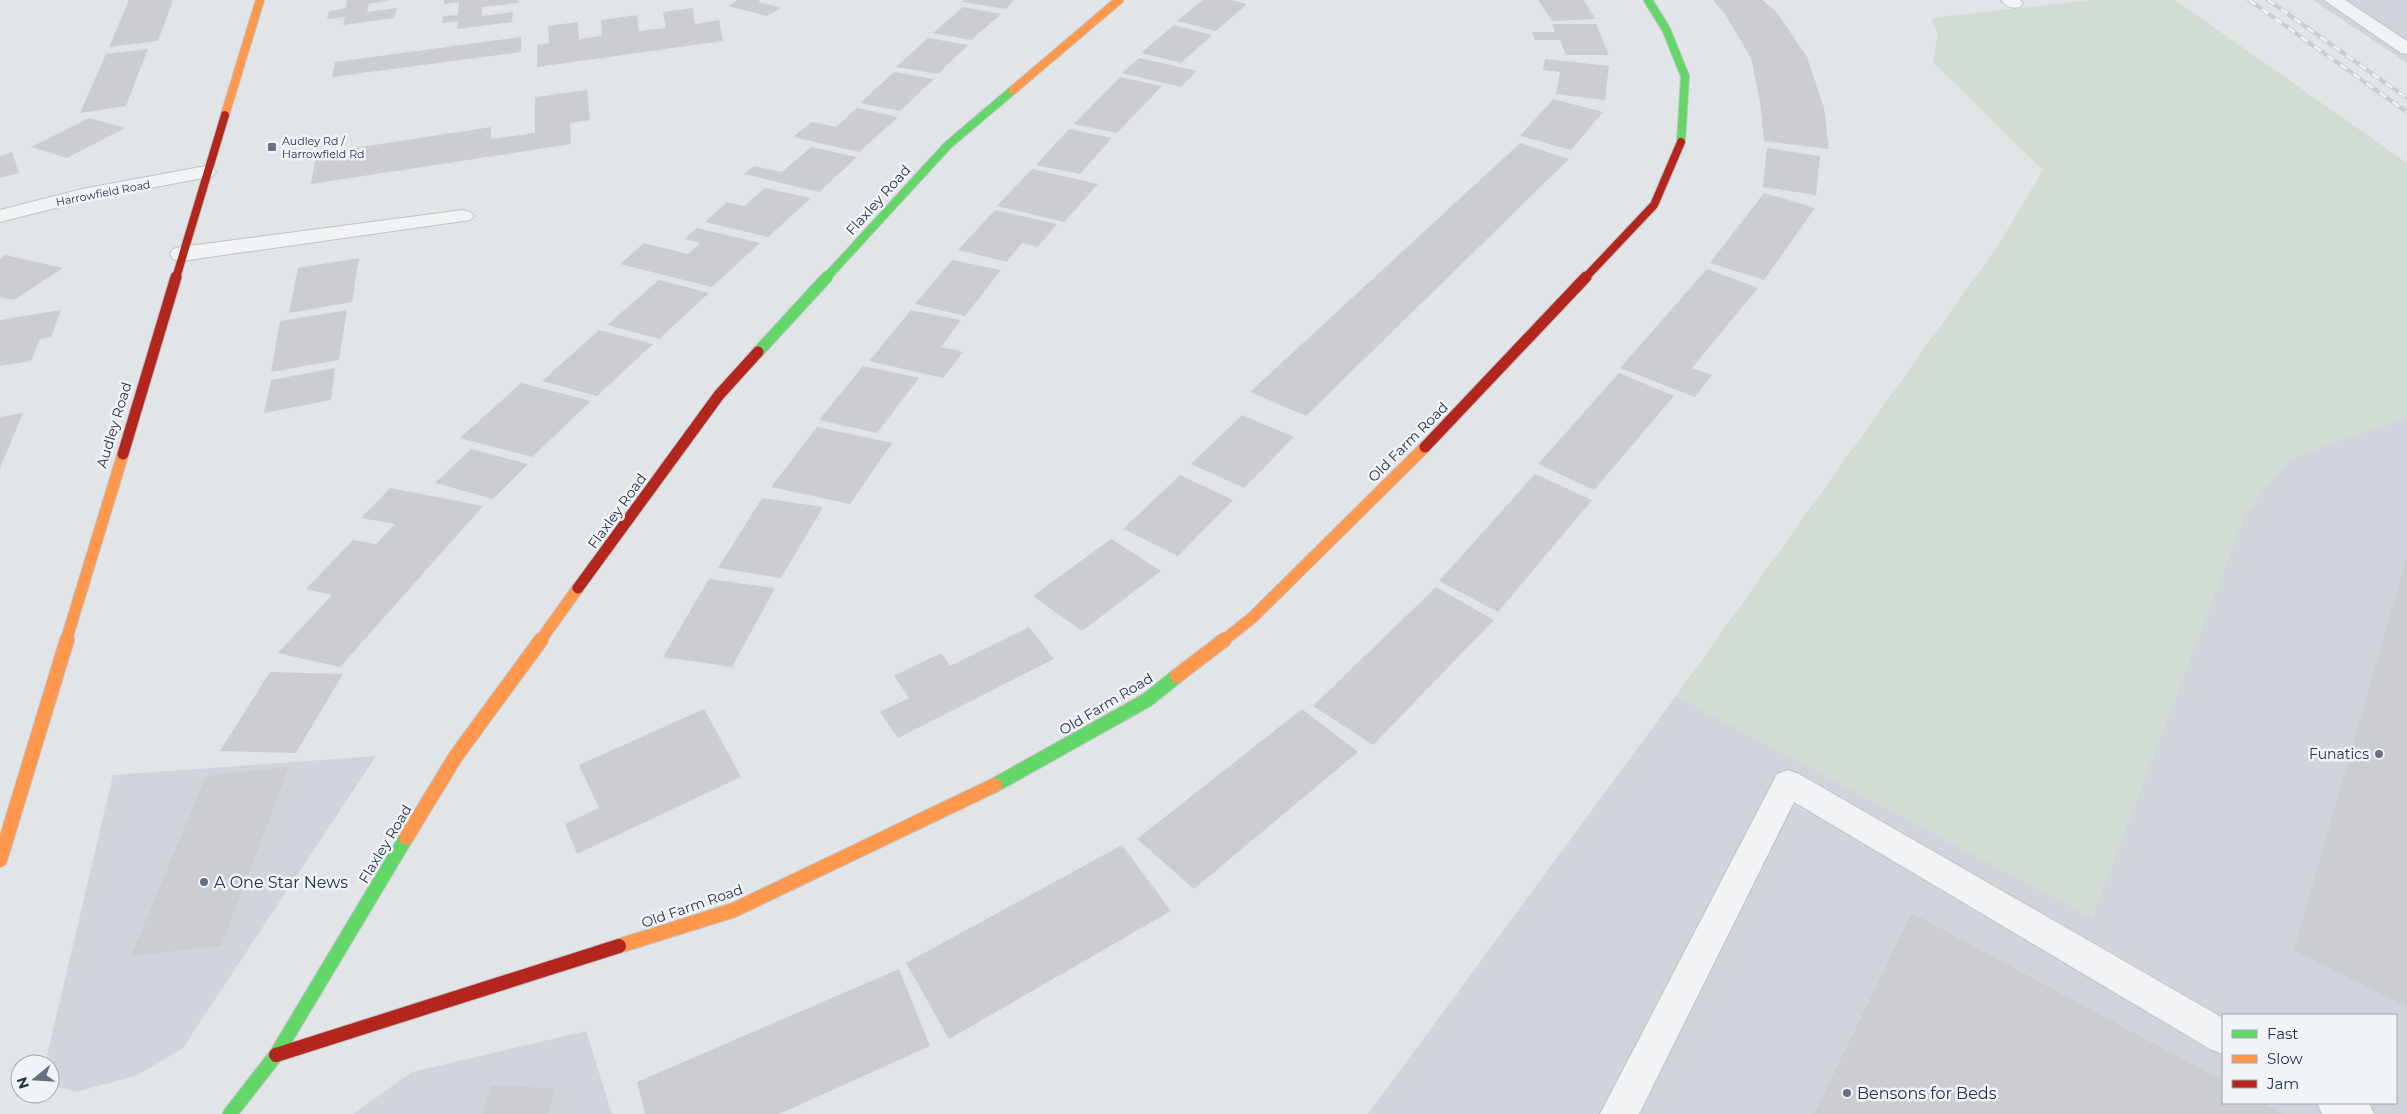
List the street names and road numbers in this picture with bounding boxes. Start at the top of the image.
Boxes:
street label: Flaxley Road [842,161,914,239]
street label: Harrowfield Road [55,177,151,209]
street label: Audley Road [92,380,136,470]
street label: Old Farm Road [1364,398,1452,486]
street label: Flaxley Road [584,470,650,552]
street label: Old Farm Road [1056,669,1156,739]
street label: Flaxley Road [355,801,415,887]
street label: Old Farm Road [639,880,745,932]

